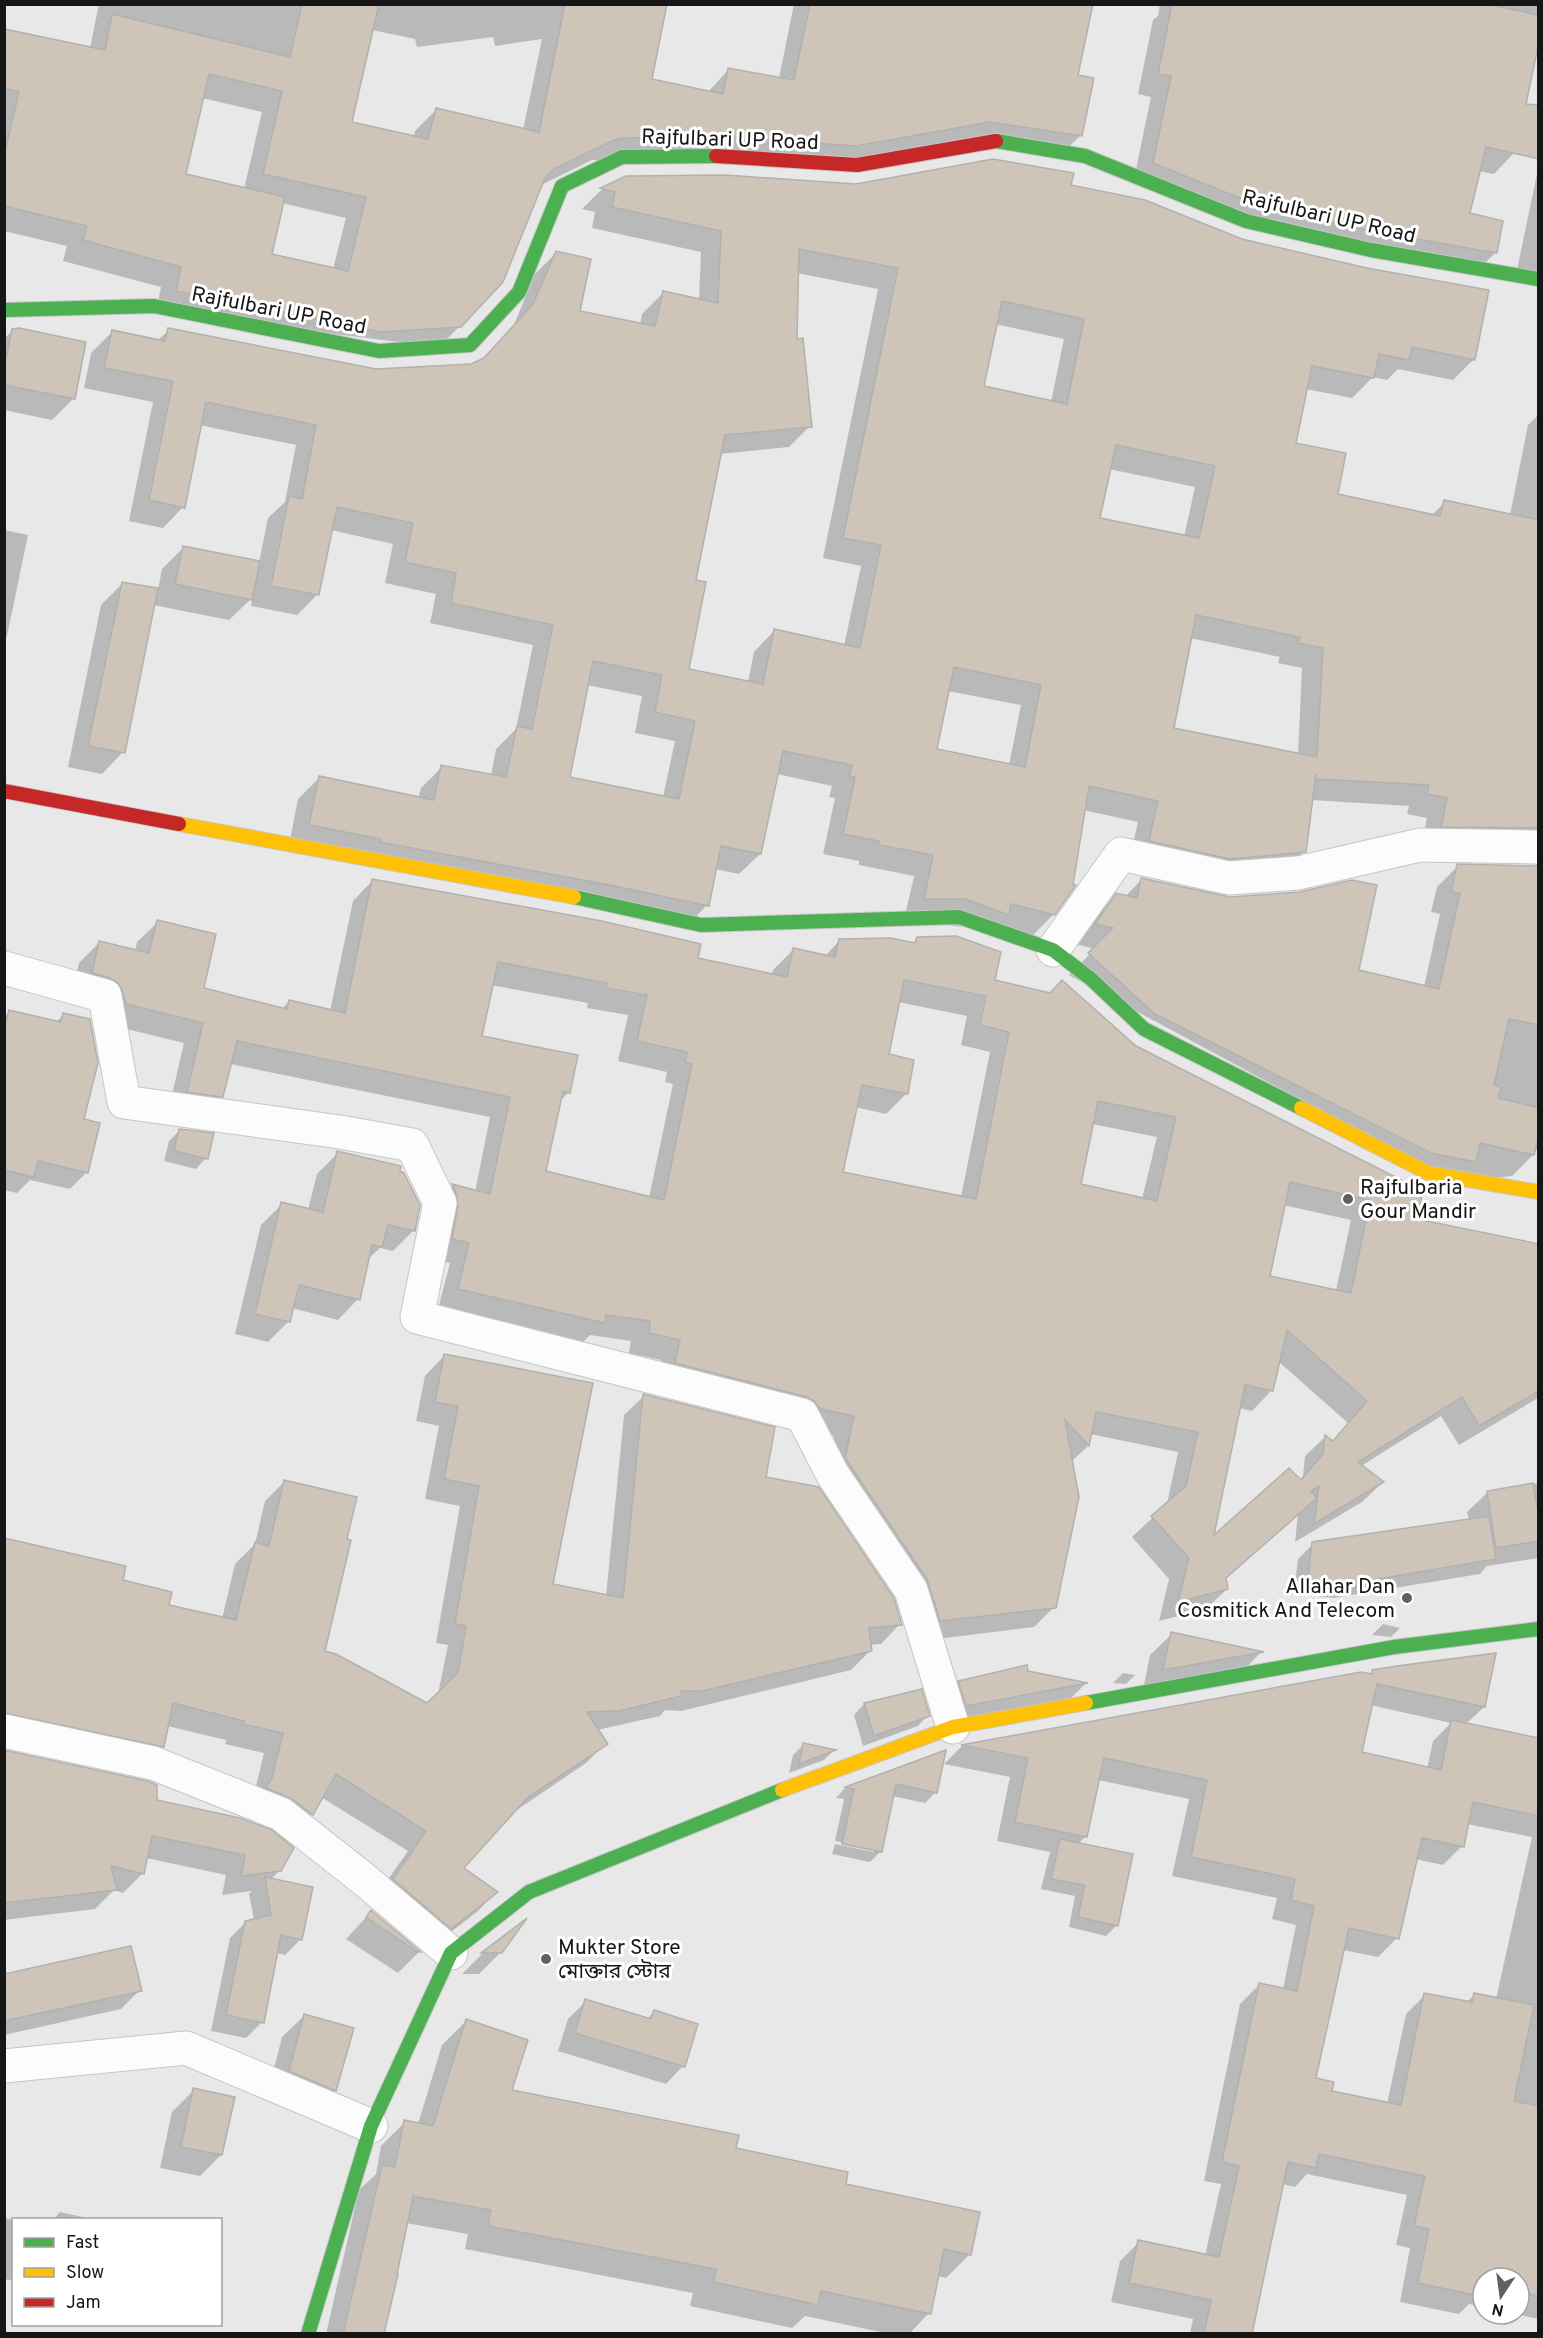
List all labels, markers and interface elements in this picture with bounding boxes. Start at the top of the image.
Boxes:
street label: Rajfulbari UP Road [641,124,819,157]
street label: Rajfulbari UP Road [1239,184,1418,251]
street label: Rajfulbari UP Road [189,281,368,342]
place label: Rajfulbaria Gour Mandir [1360,1175,1476,1226]
marker: Rajfulbaria Gour Mandir [1341,1192,1355,1206]
place label: Allahar Dan Cosmitick And Telecom [1177,1574,1395,1625]
marker: Allahar Dan Cosmitick And Telecom [1400,1591,1414,1605]
place label: Mukter Store মোক্তার স্টোর [558,1935,681,1986]
marker: Mukter Store মোক্তার স্টোর [539,1952,553,1966]
legend [12,2218,222,2326]
text: Fast [66,2232,99,2255]
text: Slow [66,2262,104,2285]
north arrow [1471,2266,1531,2326]
text: Jam [66,2292,101,2315]
text: N [1490,2298,1506,2320]

